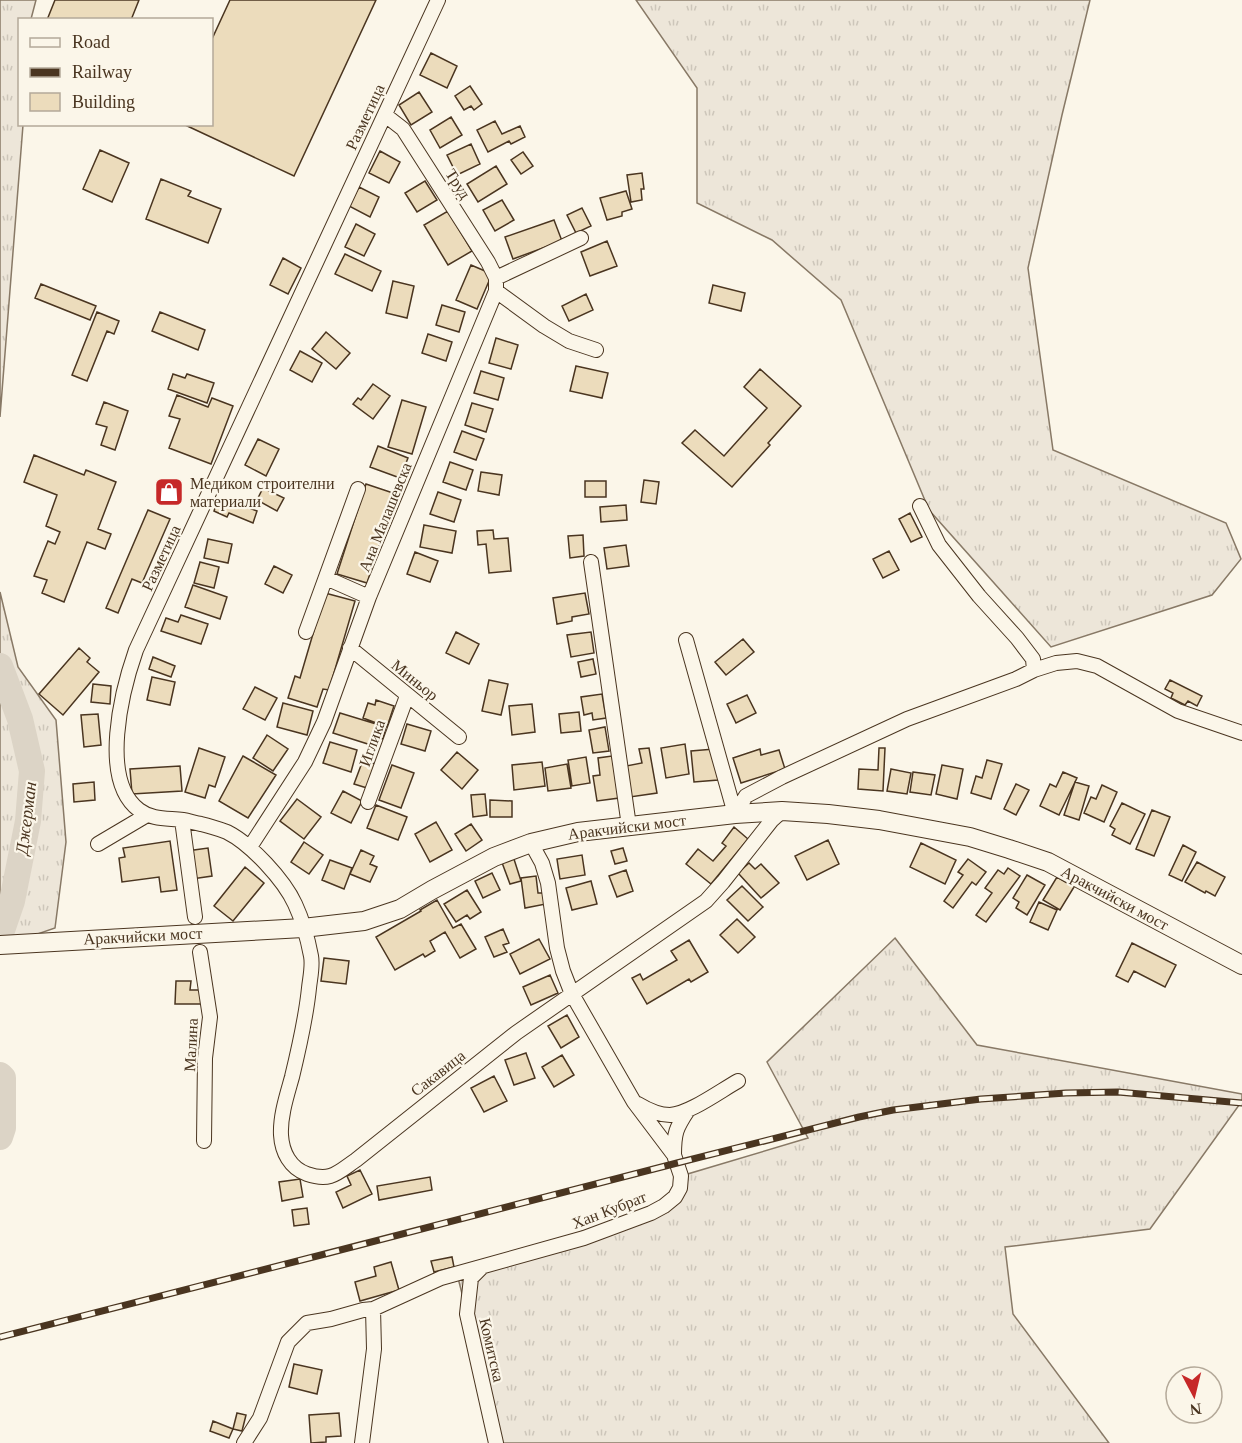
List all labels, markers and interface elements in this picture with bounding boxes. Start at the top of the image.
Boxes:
legend [18,18,213,126]
text: Road [72,32,110,52]
text: Railway [72,62,132,82]
street label: Разметица [342,81,389,153]
text: Building [72,92,135,112]
street label: Труд [441,166,474,203]
street label: Ана Малашевска [355,460,415,574]
place label: Медиком строителни материали [190,475,335,511]
shop icon: Медиком строителни материали [153,476,185,508]
street label: Разметица [138,522,185,594]
street label: Миньор [388,656,442,705]
street label: Иглика [356,717,388,769]
water label: Джерман [11,780,40,858]
street label: Аракчийски мост [567,811,687,844]
street label: Аракчийски мост [1058,863,1172,934]
street label: Аракчийски мост [83,924,203,949]
street label: Малина [181,1018,201,1072]
street label: Сакавица [407,1047,469,1100]
street label: Хан Кубрат [569,1188,649,1233]
street label: Комитска [476,1316,508,1384]
north arrow [1164,1365,1224,1425]
text: N [1189,1400,1203,1419]

